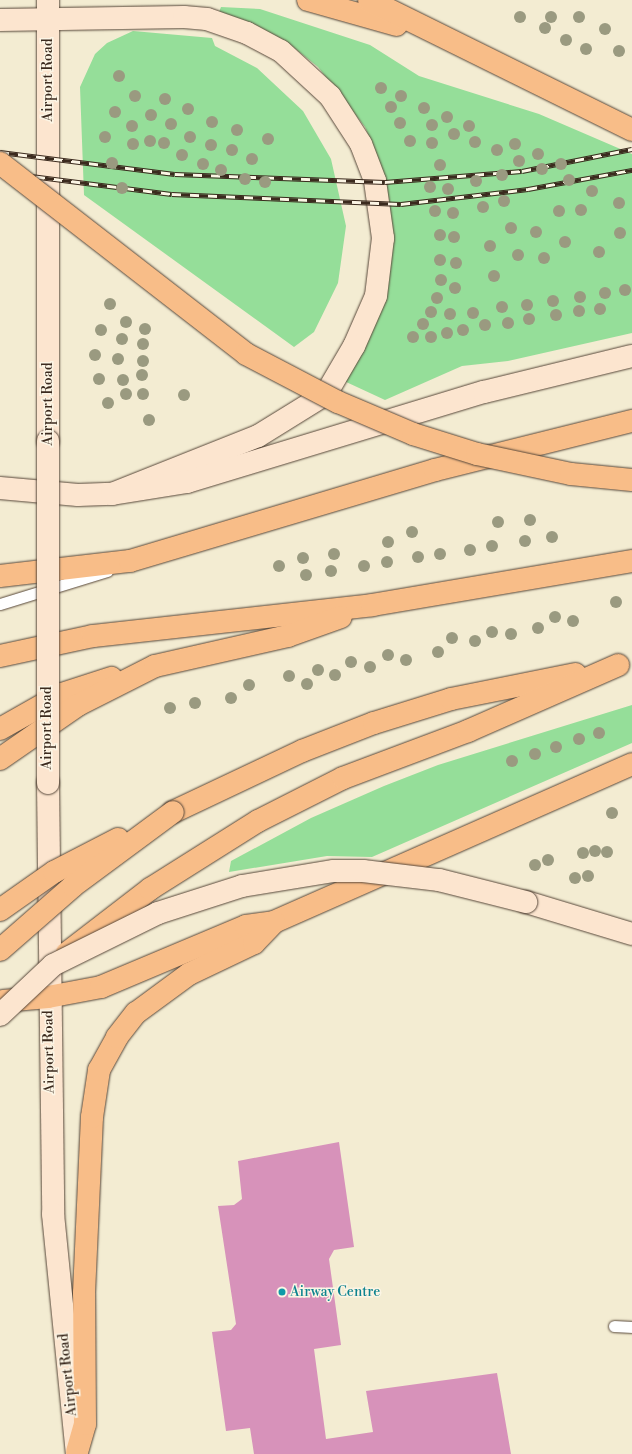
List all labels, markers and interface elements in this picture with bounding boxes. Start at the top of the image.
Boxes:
street label: Airport Road [40,38,56,122]
street label: Airport Road [40,362,56,446]
street label: Airport Road [39,686,55,770]
street label: Airport Road [40,1010,58,1094]
place label: Airway Centre [290,1284,380,1300]
marker: Airway Centre [277,1287,287,1297]
street label: Airport Road [55,1333,81,1417]

